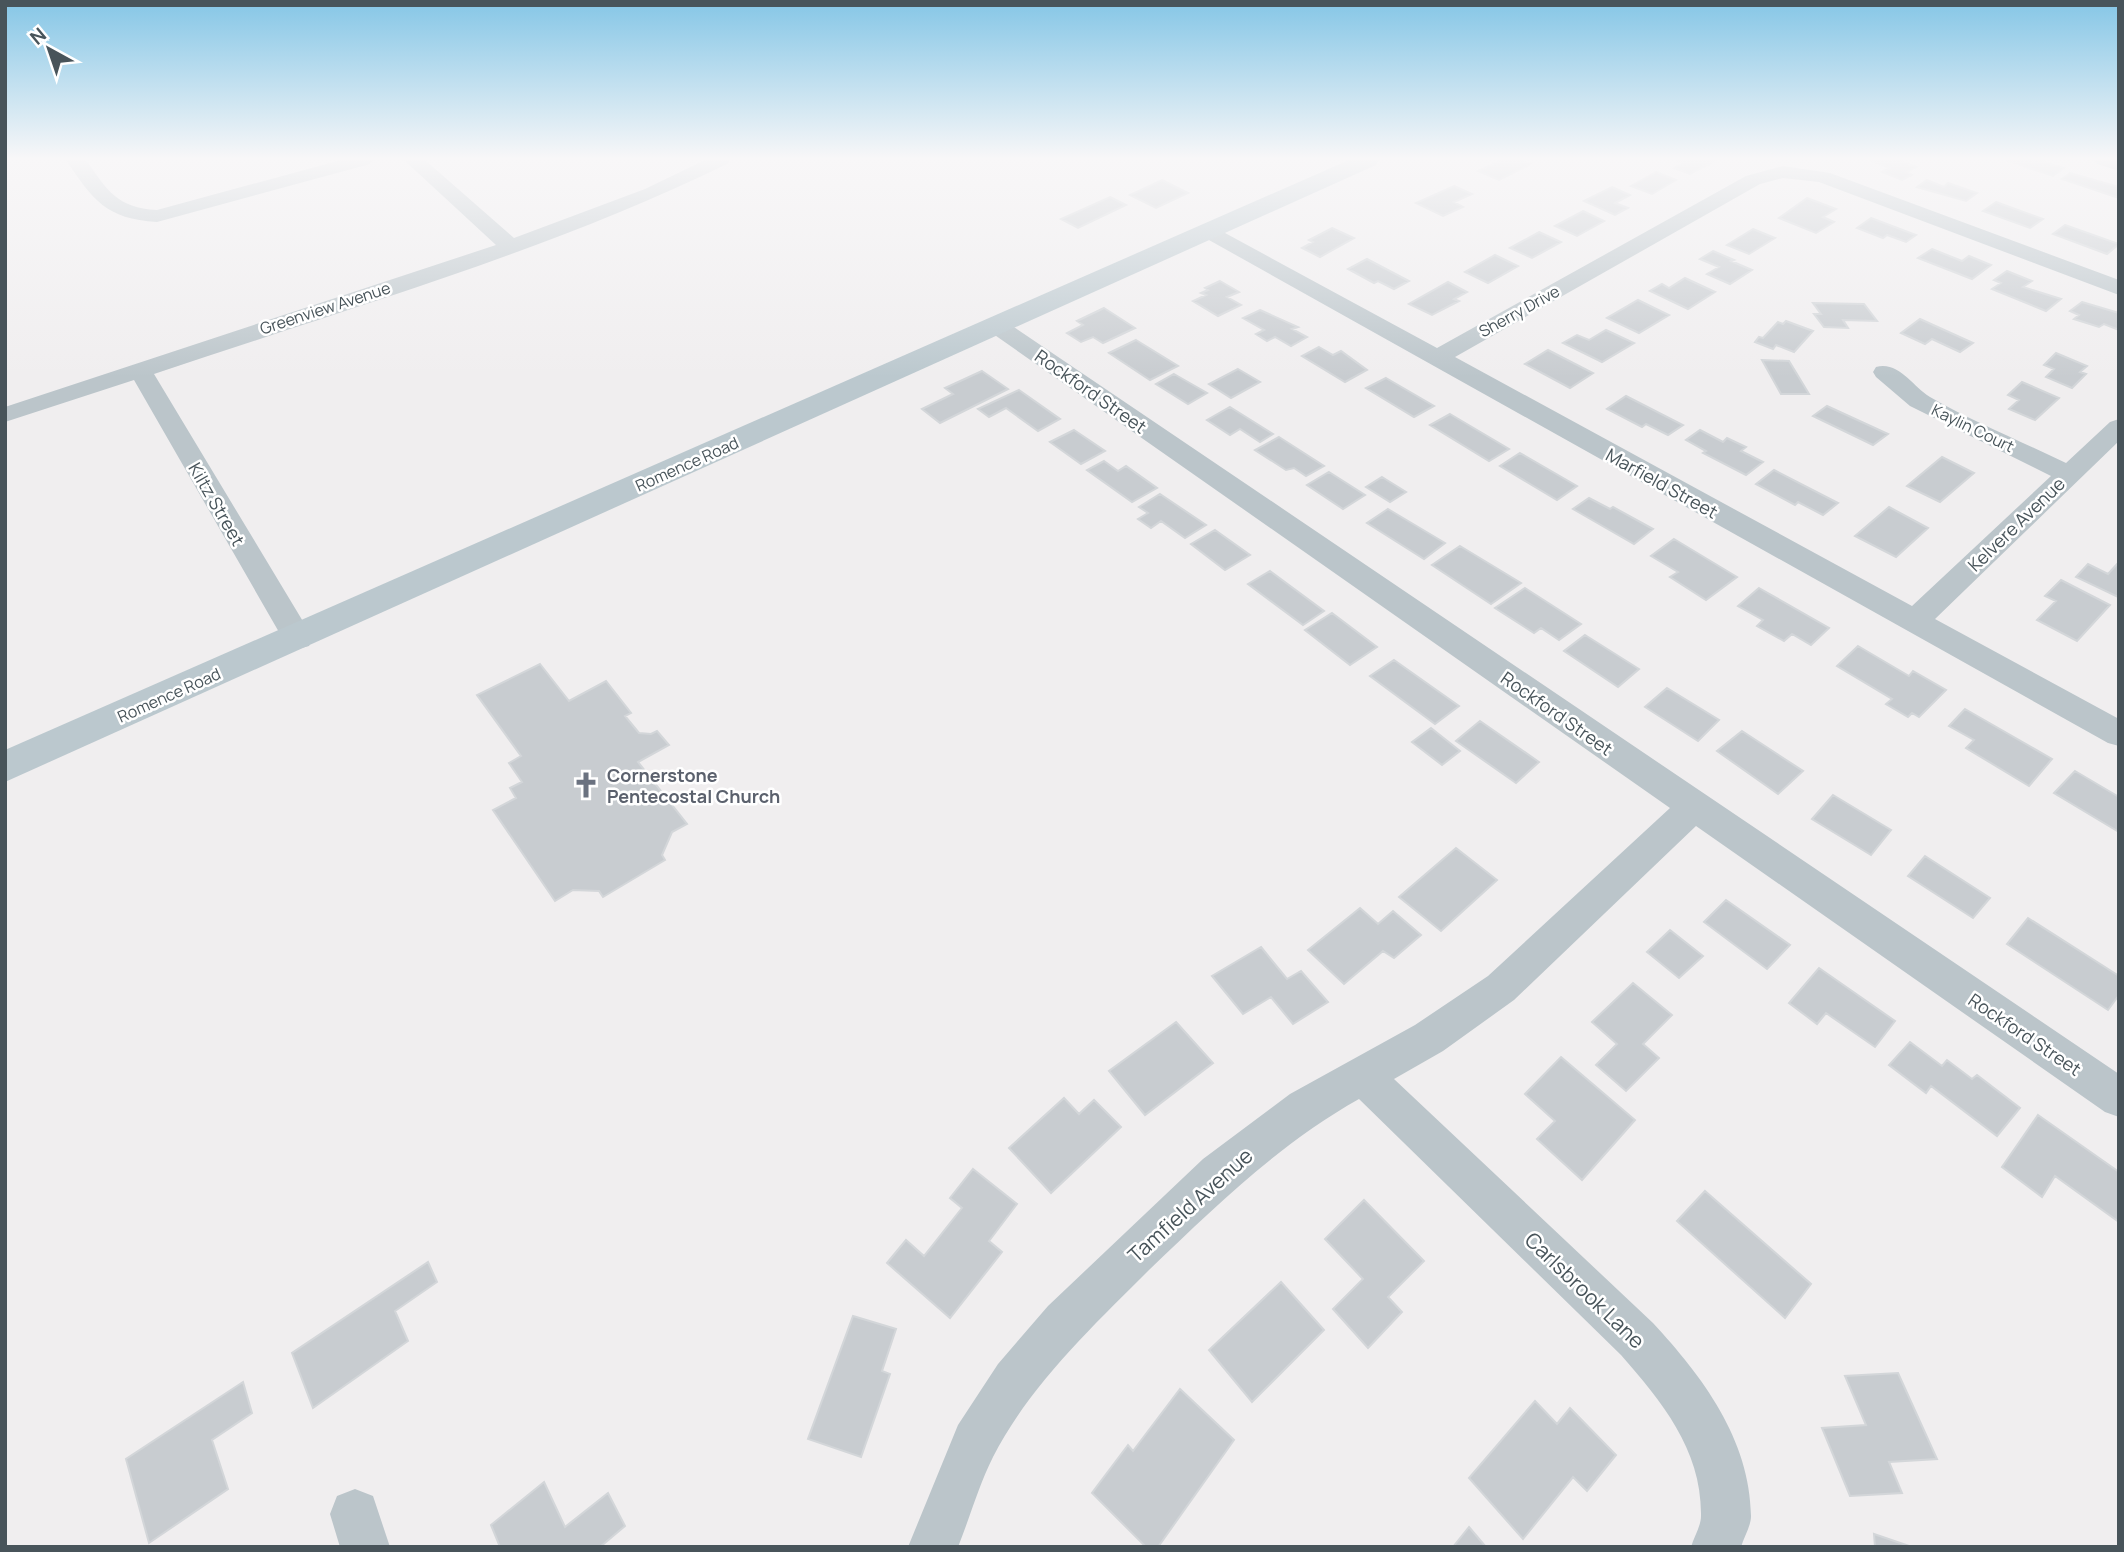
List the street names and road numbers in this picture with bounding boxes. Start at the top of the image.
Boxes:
street label: Greenview Avenue [257,277,393,339]
street label: Sherry Drive [1475,280,1563,342]
street label: Rockford Street [1030,344,1152,438]
street label: Kaylin Court [1928,399,2018,457]
street label: Romence Road [632,431,742,497]
street label: Marfield Street [1602,442,1722,524]
street label: Kiltz Street [184,458,250,550]
street label: Kelvere Avenue [1962,472,2070,576]
street label: Romence Road [114,662,224,728]
street label: Rockford Street [1496,666,1618,760]
street label: Rockford Street [1964,987,2086,1081]
street label: Tamfield Avenue [1122,1141,1258,1269]
street label: Carlsbrook Lane [1519,1226,1651,1354]

